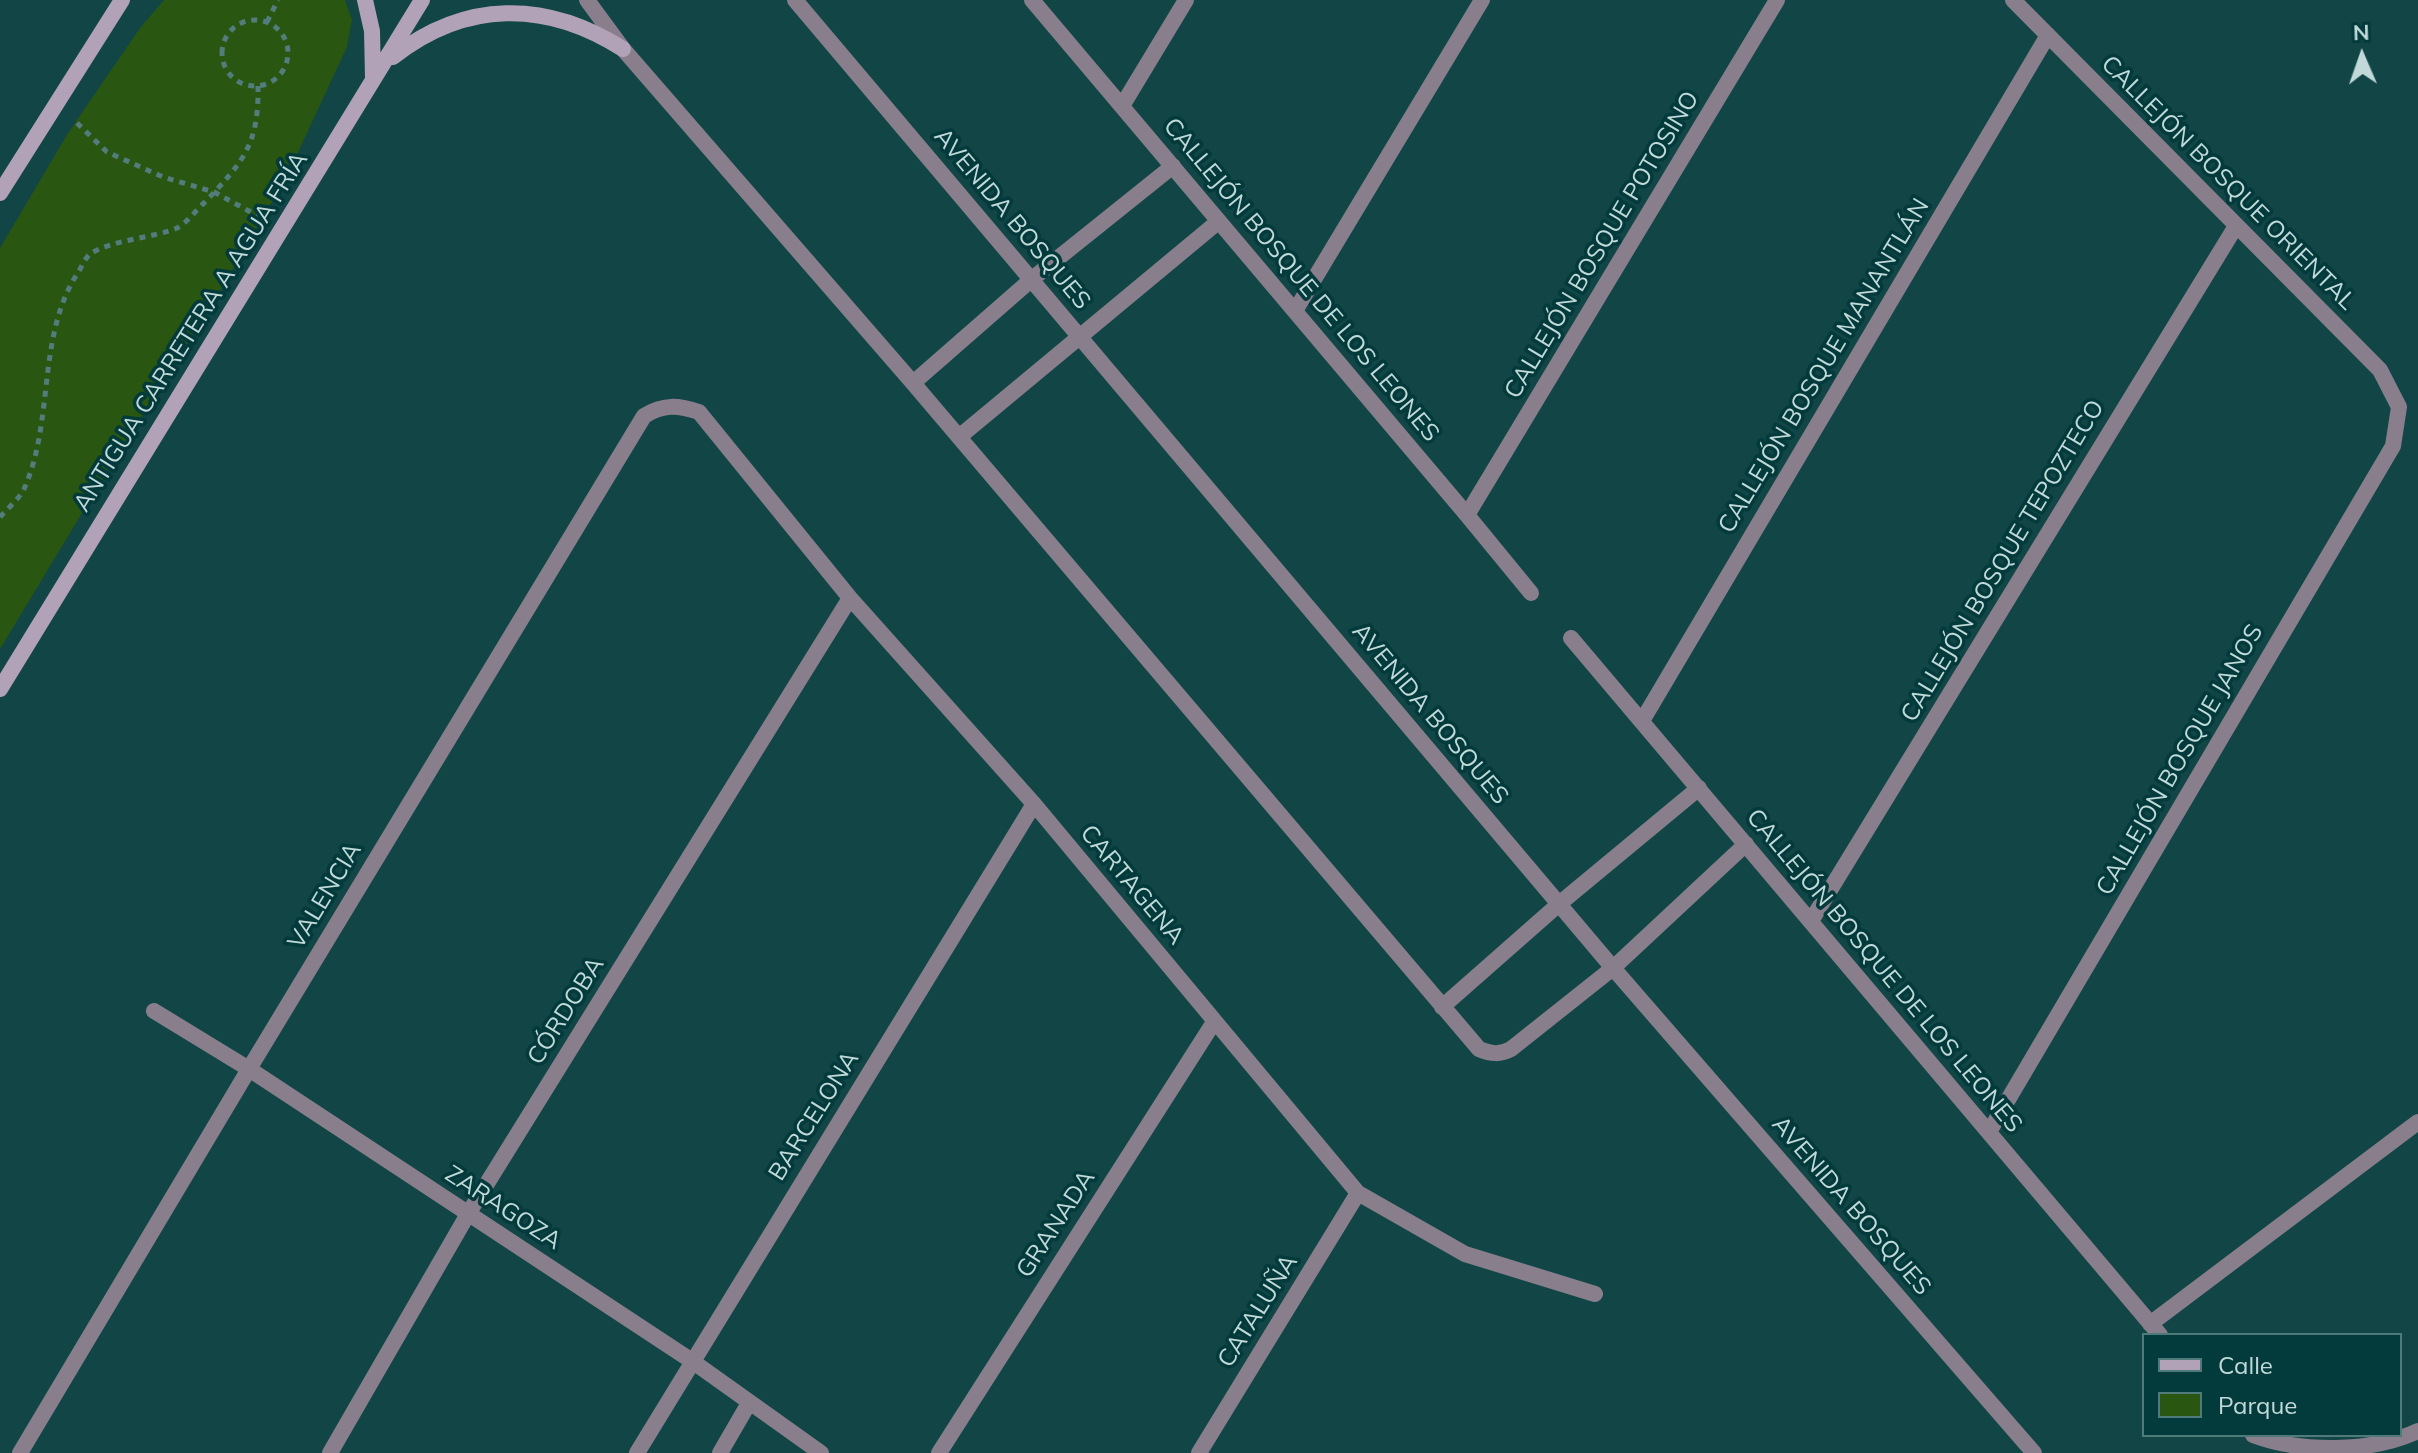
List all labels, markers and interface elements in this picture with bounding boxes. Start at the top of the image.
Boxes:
north arrow [2322,16,2402,96]
text: N [2352,18,2370,46]
street label: CALLEJÓN BOSQUE ORIENTAL [2095,50,2361,316]
street label: CALLEJÓN BOSQUE POTOSINO [1499,86,1705,404]
street label: CALLEJÓN BOSQUE DE LOS LEONES [1157,112,1445,448]
street label: AVENIDA BOSQUES [928,123,1096,315]
street label: ANTIGUA CARRETERA A AGUA FRÍA [68,147,314,517]
street label: CALLEJÓN BOSQUE MANANTLÁN [1712,193,1936,539]
street label: CALLEJÓN BOSQUE TEPOZTECO [1895,395,2111,727]
street label: AVENIDA BOSQUES [1346,618,1514,810]
street label: CALLEJÓN BOSQUE JANOS [2091,620,2269,900]
street label: CALLEJÓN BOSQUE DE LOS LEONES [1740,803,2028,1139]
street label: CARTAGENA [1074,819,1190,951]
street label: VALENCIA [282,838,368,954]
street label: CÓRDOBA [522,952,610,1070]
street label: BARCELONA [763,1046,865,1186]
street label: AVENIDA BOSQUES [1765,1111,1937,1301]
street label: ZARAGOZA [439,1160,567,1256]
street label: GRANADA [1011,1165,1101,1283]
street label: CATALUÑA [1212,1249,1304,1373]
legend [2142,1333,2402,1437]
text: Calle [2218,1350,2273,1380]
text: Parque [2218,1390,2297,1420]

